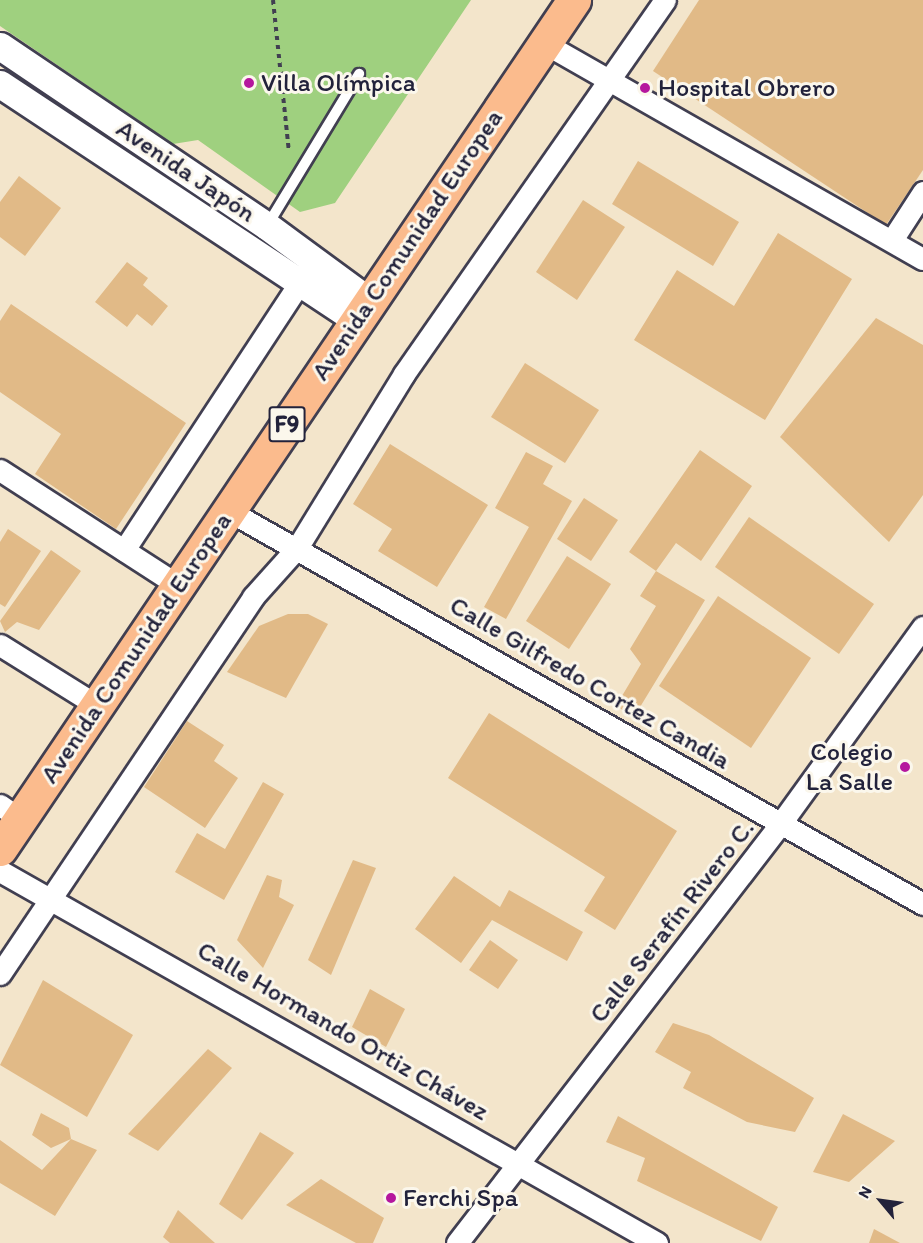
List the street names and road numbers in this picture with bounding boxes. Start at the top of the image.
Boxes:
street label: Avenida Comunidad Europea [305,104,509,386]
street label: Avenida Japón [110,113,262,229]
road number: F9 [268,403,306,445]
street label: Avenida Comunidad Europea [34,507,238,789]
street label: Calle Gilfredo Cortez Candia [443,589,737,777]
street label: Calle Serafín Rivero C. [583,813,761,1029]
street label: Calle Hormando Ortiz Chávez [192,935,494,1127]

